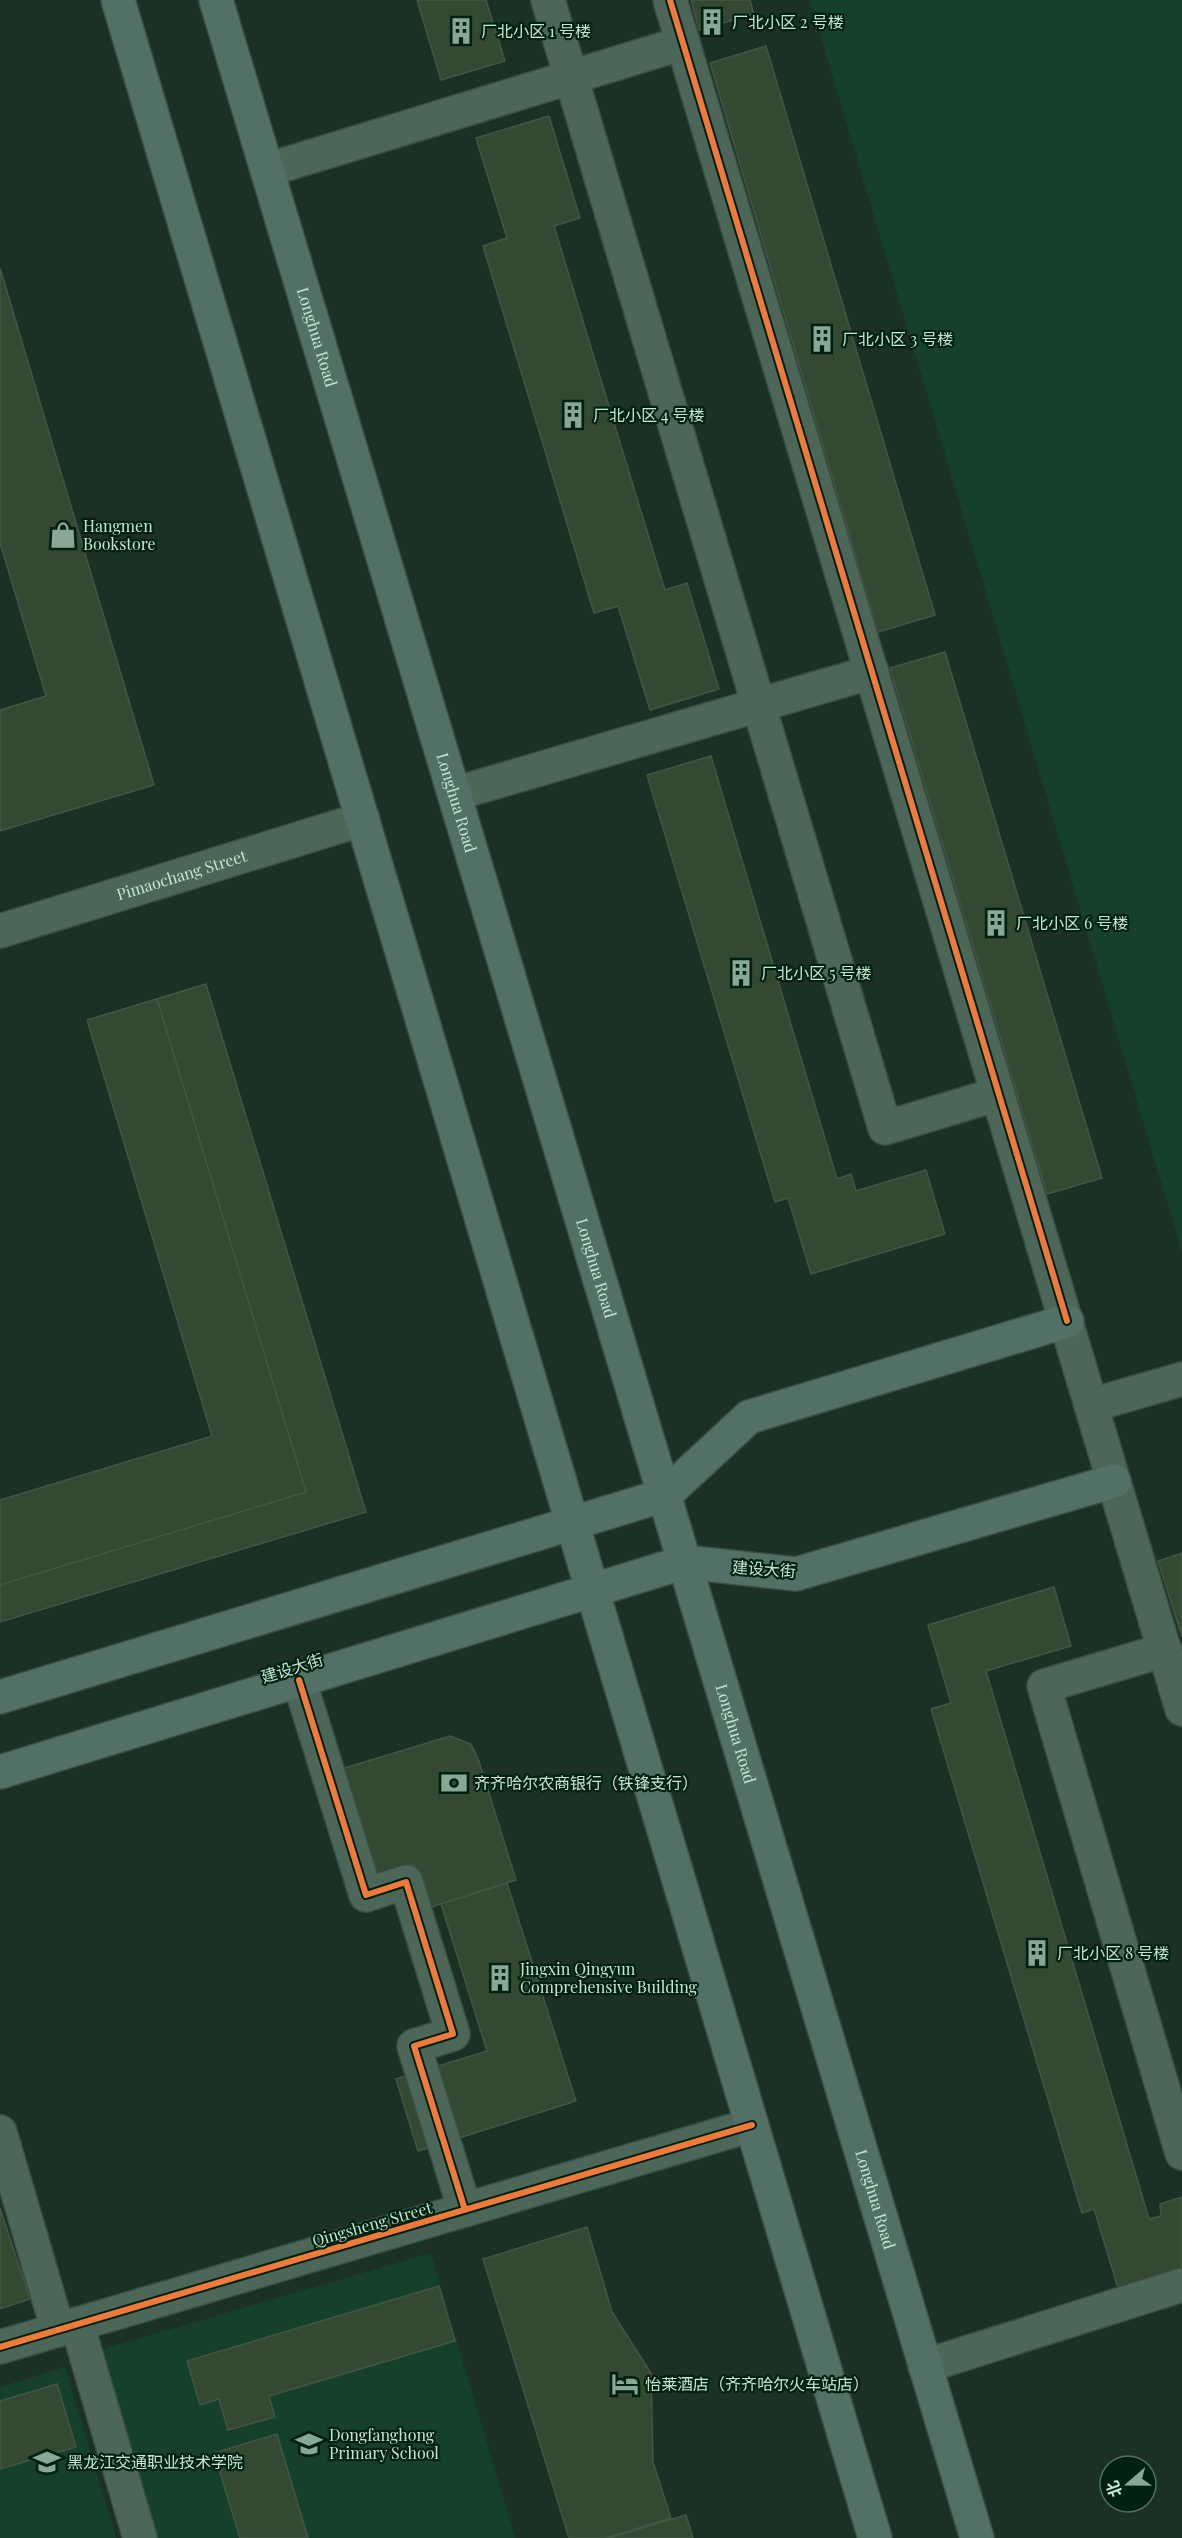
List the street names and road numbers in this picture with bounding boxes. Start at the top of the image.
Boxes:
street label: Longhua Road [293,285,342,389]
street label: Longhua Road [432,750,482,855]
street label: Pimaochang Street [114,844,249,904]
street label: Longhua Road [572,1216,622,1320]
street label: 建设大街 [731,1556,797,1581]
street label: 建设大街 [258,1648,326,1687]
street label: Longhua Road [711,1681,761,1786]
street label: Longhua Road [851,2147,901,2251]
street label: Qingsheng Street [309,2196,435,2251]

